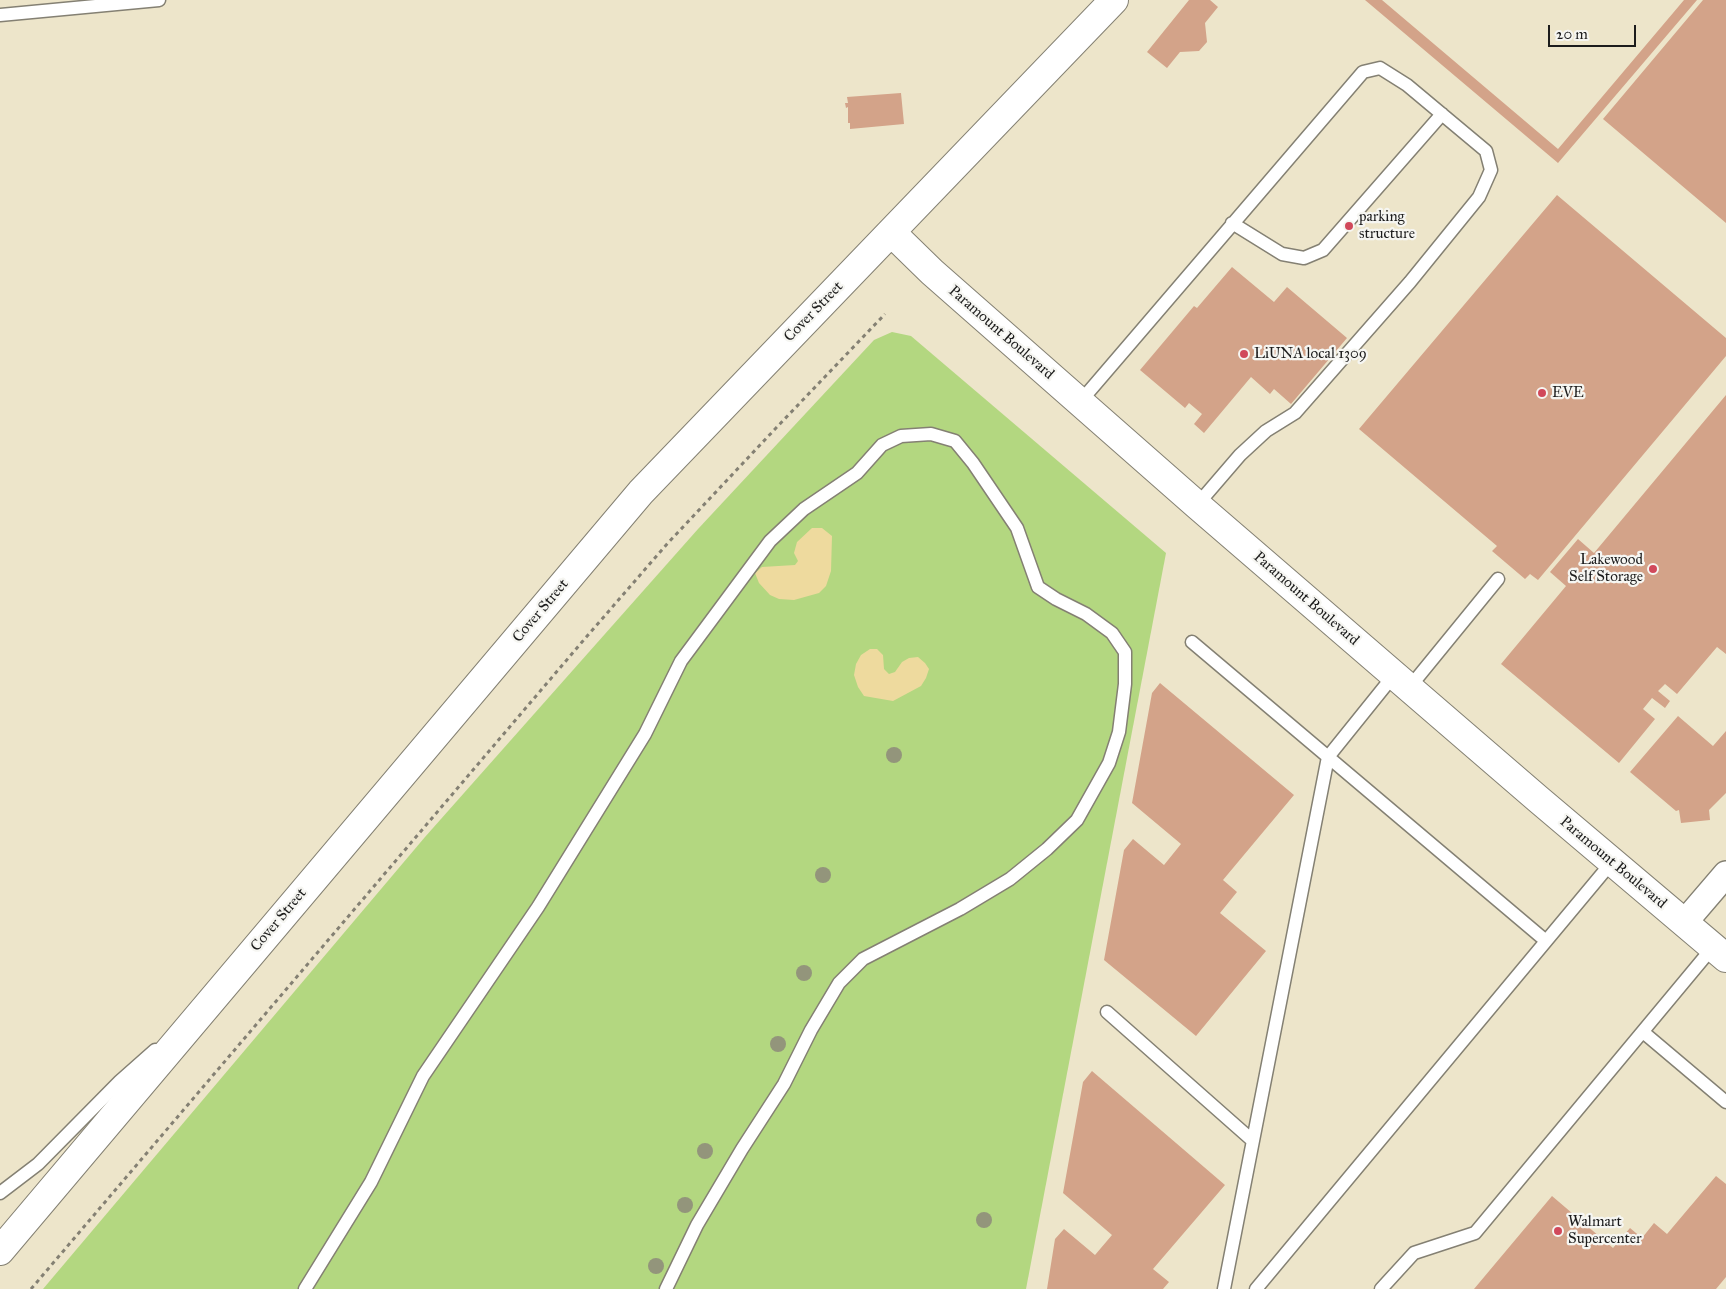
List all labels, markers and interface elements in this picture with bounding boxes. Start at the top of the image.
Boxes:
scale bar [1551,15,1638,47]
text: 20 m [1556,25,1588,43]
place label: parking structure [1359,208,1415,243]
marker: parking structure [1343,220,1355,232]
street label: Cover Street [781,278,847,346]
street label: Paramount Boulevard [945,282,1057,384]
place label: LiUNA local 1309 [1254,345,1367,363]
marker: LiUNA local 1309 [1238,348,1250,360]
place label: EVE [1552,384,1584,402]
marker: EVE [1536,387,1548,399]
street label: Paramount Boulevard [1250,548,1362,650]
place label: Lakewood Self Storage [1569,551,1643,586]
marker: Lakewood Self Storage [1647,563,1659,575]
street label: Cover Street [509,576,573,646]
street label: Paramount Boulevard [1556,813,1670,913]
street label: Cover Street [247,885,311,955]
place label: Walmart Supercenter [1568,1213,1642,1248]
marker: Walmart Supercenter [1552,1225,1564,1237]

